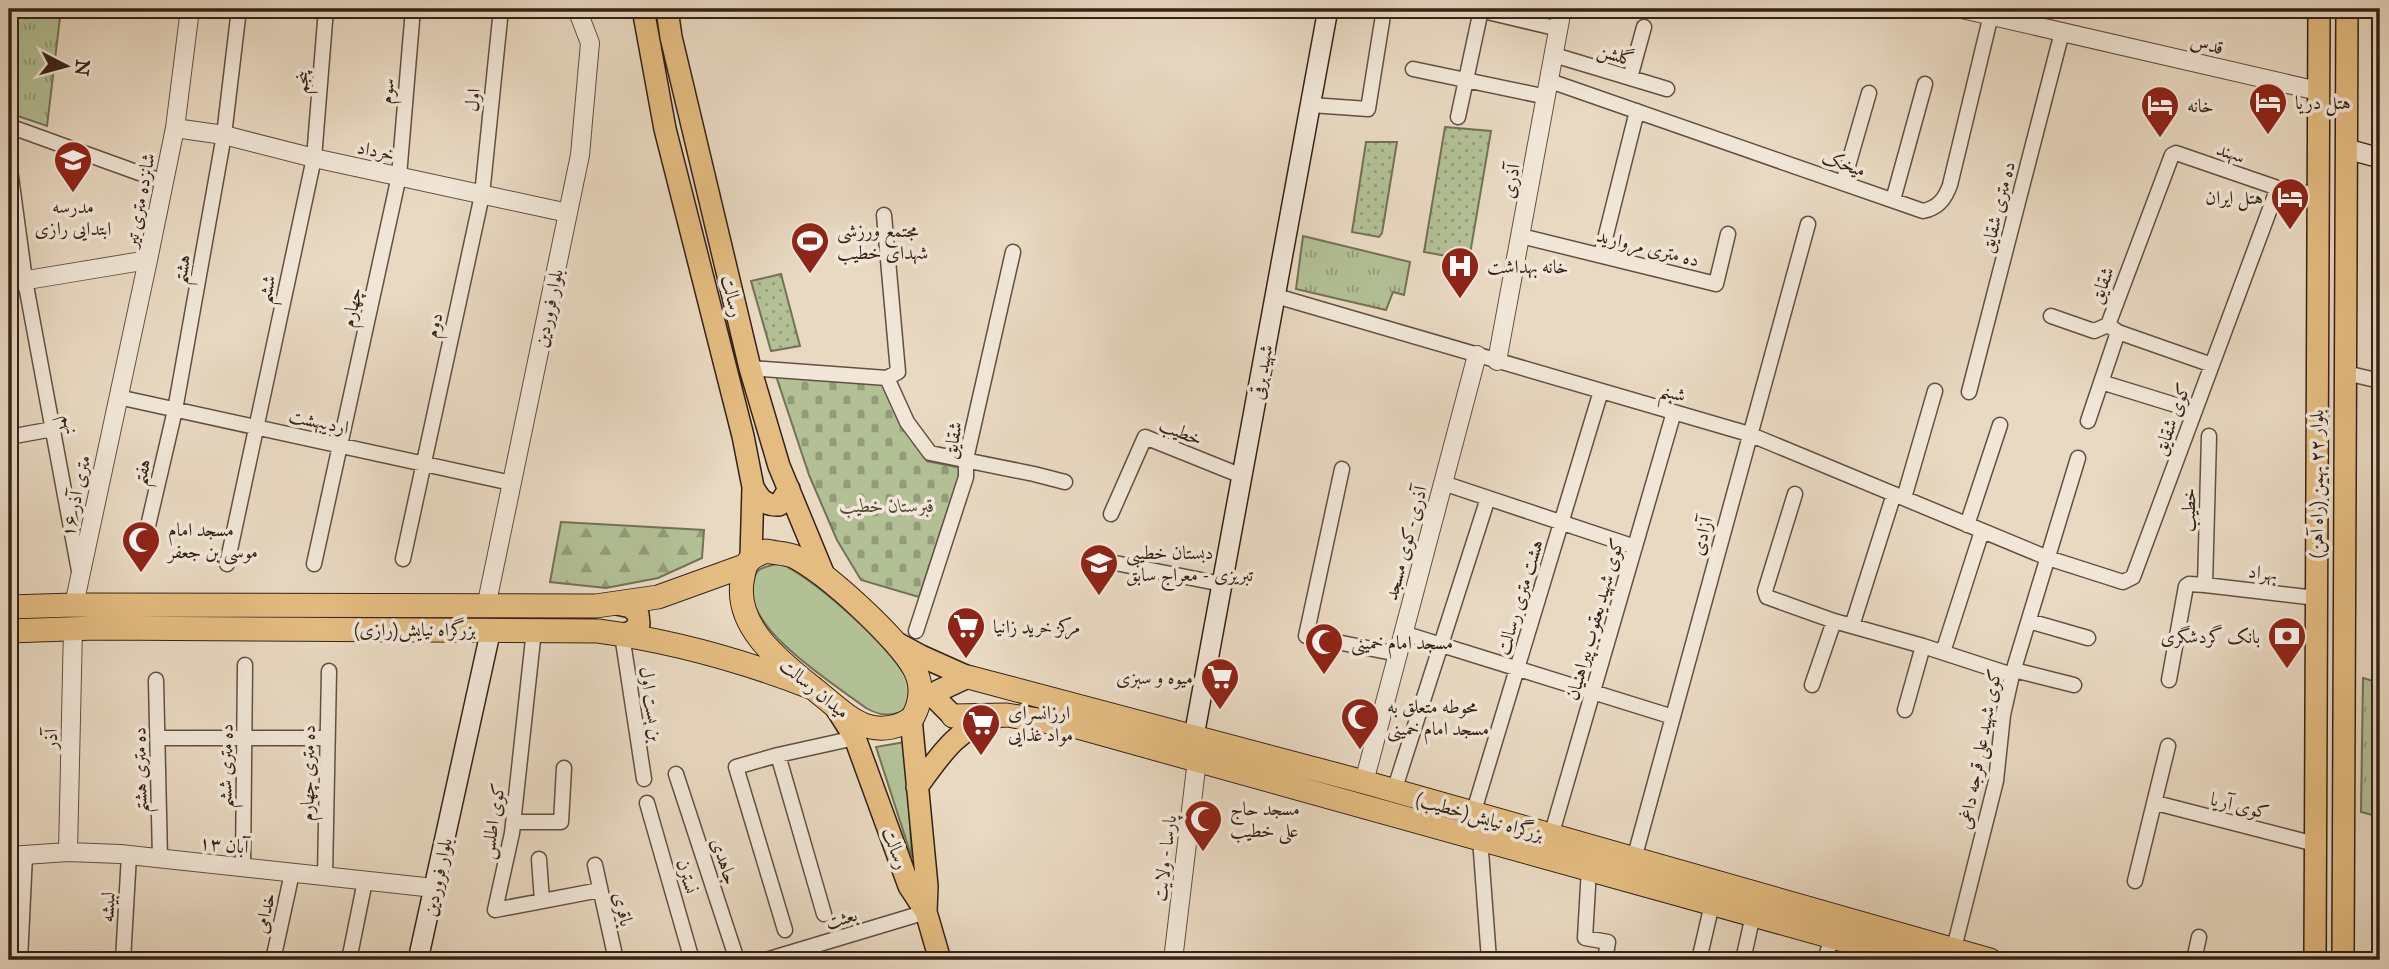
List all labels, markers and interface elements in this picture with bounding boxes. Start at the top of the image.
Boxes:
street label: قدس [2188,30,2226,59]
north arrow [32,32,102,102]
street label: گلشن [1594,38,1637,73]
text: N [70,59,95,77]
street label: پنجم [289,68,321,95]
street label: سوم [374,77,404,105]
hotel icon: هتل دریا [2247,81,2289,136]
hotel icon: خانه [2139,84,2181,139]
street label: اول [460,87,485,113]
place label: هتل دریا [2295,91,2351,116]
place label: خانه [2187,94,2214,117]
street label: خرداد [355,135,397,166]
street label: سهند [2213,137,2248,169]
school or university icon: مدرسه ابتدایی رازی [52,139,94,194]
street label: میخک [1819,145,1869,182]
street label: شانزده متری تیر [119,151,160,251]
street label: ده متری شقایق [1975,159,2021,256]
street label: آذری [1496,160,1525,200]
hotel icon: هتل ایران [2269,176,2311,231]
place label: هتل ایران [2205,186,2263,211]
place label: مدرسه ابتدایی رازی [35,195,111,242]
place label: مجتمع ورزشی شهدای خطیب [837,219,928,265]
sports icon: مجتمع ورزشی شهدای خطیب [789,220,831,275]
street label: ده متری مروارید [1594,224,1702,273]
hospital icon: خانه بهداشت [1439,245,1481,300]
street label: هشتم [168,252,203,287]
place label: خانه بهداشت [1487,255,1569,279]
street label: شقایق [2084,264,2120,307]
street label: بلوار فروردین [529,267,569,350]
street label: ششم [252,273,289,307]
street label: رسالت [716,273,749,320]
street label: چهارم [336,285,372,330]
street label: دوم [419,310,452,341]
street label: شهید برقی [1245,343,1279,402]
street label: شبنم [1655,378,1689,415]
street label: کوی شقایق [2148,380,2196,459]
street label: اردیبهشت [286,404,351,440]
street label: بلوار ۲۲ بهمن (راه آهن) [2305,409,2330,559]
street label: نهم [50,412,84,437]
street label: خطیب [1156,412,1206,451]
street label: شقایق [938,420,968,461]
street label: ۱۶ متری آذر [56,453,95,539]
street label: هفتم [127,457,163,489]
street label: آذری-کوی مسجد [1379,482,1433,603]
street label: خطیب [2177,488,2201,532]
park label: قبرستان خطیب [839,494,935,518]
street label: آزادی [1685,513,1718,558]
place label: مسجد امام موسی بن جعفر [166,518,258,565]
mosque icon: مسجد امام موسی بن جعفر [120,519,162,574]
street label: کوی شهید یعقوب پیراهنیان [1560,535,1631,704]
street label: هشت متری رسالت [1491,537,1548,658]
place label: دبستان خطیبی تبریزی - معراج سابق [1126,541,1253,592]
school or university icon: دبستان خطیبی تبریزی - معراج سابق [1078,542,1120,597]
street label: بهراد [2247,559,2279,587]
supermarket icon: مرکز خرید زانیا [945,605,987,660]
place label: مرکز خرید زانیا [993,615,1080,640]
bank icon: بانک گردشگری [2266,615,2308,670]
street label: بزرگراه نیایش(رازی) [354,617,477,643]
mosque icon: مسجد امام خمینی [1303,621,1345,676]
place label: بانک گردشگری [2160,624,2260,649]
place label: مسجد امام خمینی [1351,631,1453,659]
street label: میدان رسالت [775,653,854,723]
supermarket icon: میوه و سبزی [1199,656,1241,711]
street label: بن بست اول [635,665,668,744]
place label: میوه و سبزی [1116,666,1193,690]
street label: کوی شهید علی قرجه داغی [1953,667,2009,832]
place label: محوطه متعلق به مسجد امام خمینی [1387,695,1489,745]
mosque icon: محوطه متعلق به مسجد امام خمینی [1339,696,1381,751]
place label: ارزانسرای مواد غذایی [1008,701,1073,748]
supermarket icon: ارزانسرای مواد غذایی [960,702,1002,757]
street label: ده متری ششم [213,723,246,809]
street label: ده متری چهارم [295,725,325,822]
street label: آذر [39,727,62,751]
street label: ده متری هشتم [127,727,160,813]
street label: کوی اطلس [475,781,511,861]
street label: بزرگراه نیایش(خطیب) [1413,786,1548,848]
street label: کوی آریا [2208,787,2272,825]
place label: مسجد حاج علی خطیب [1230,797,1300,845]
mosque icon: مسجد حاج علی خطیب [1182,798,1224,853]
street label: پارسا - ولایت [1148,812,1183,903]
street label: رسالت [877,824,914,872]
street label: ۱۳ آبان [198,830,252,859]
street label: جاهدی [706,835,743,887]
street label: بلوار فروردین [418,836,458,919]
street label: نسترن [672,856,703,896]
street label: باقری [607,890,639,929]
street label: لبیشه [95,891,120,923]
street label: خدامی [249,891,280,936]
street label: بعثت [822,903,860,934]

